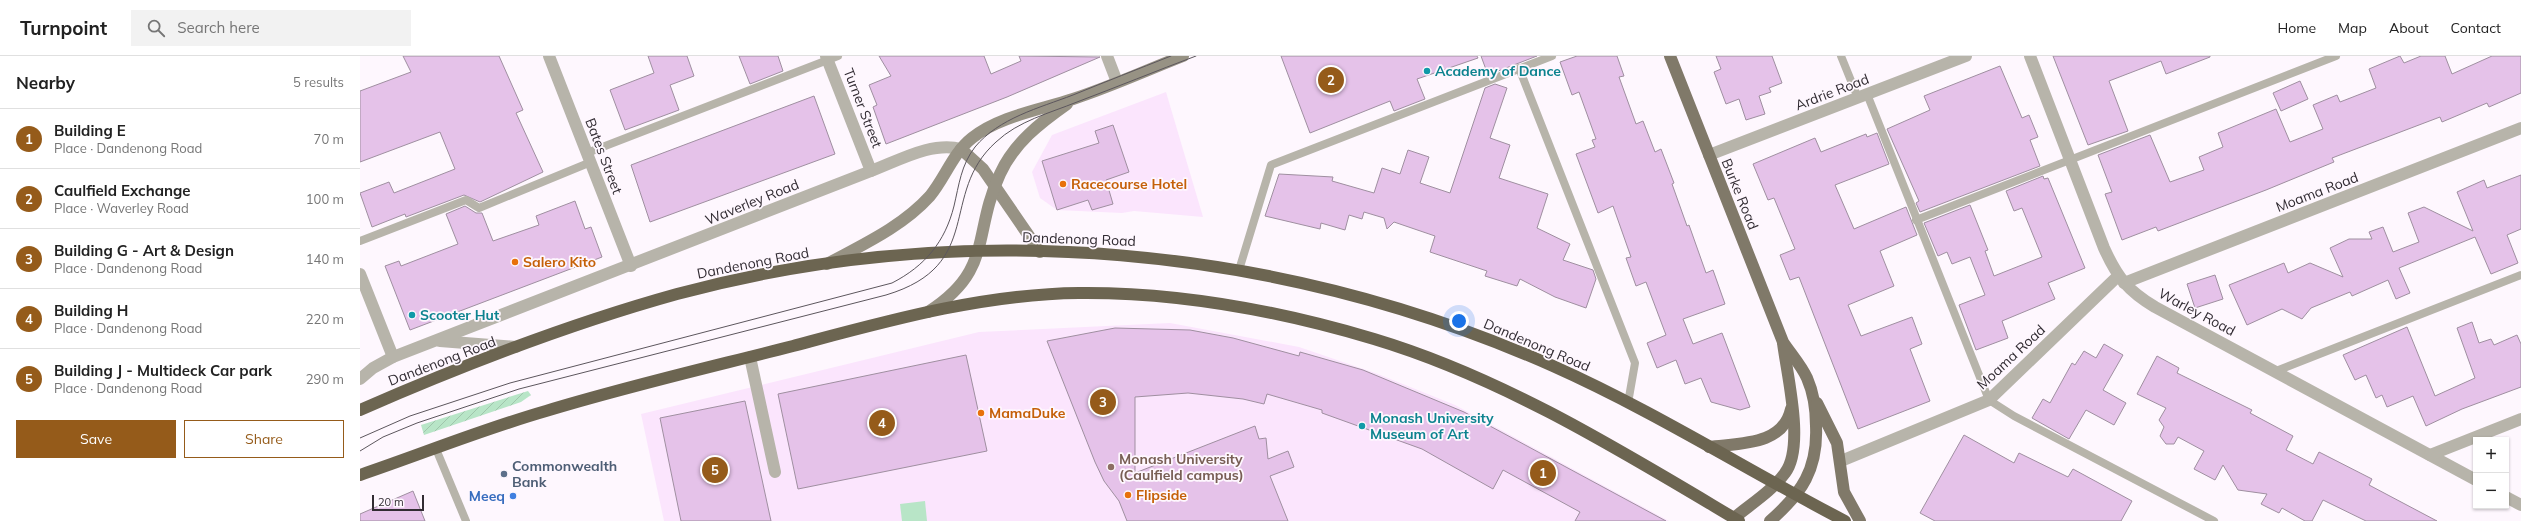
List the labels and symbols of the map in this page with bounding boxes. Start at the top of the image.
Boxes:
place label: Academy of Dance [1435,62,1561,80]
pin: 2 [1318,65,1344,95]
street label: Turner Street [840,66,886,150]
marker: Academy of Dance [1422,66,1432,76]
street label: Ardrie Road [1793,70,1871,114]
street label: Bates Street [581,116,627,197]
street label: Burke Road [1718,156,1762,232]
street label: Moama Road [2273,168,2361,216]
street label: Waverley Road [703,175,801,229]
place label: Racecourse Hotel [1071,175,1187,193]
marker: Racecourse Hotel [1058,179,1068,189]
street label: Dandenong Road [1022,228,1136,250]
street label: Dandenong Road [695,243,811,283]
place label: Salero Kito [523,253,596,271]
marker: Salero Kito [510,257,520,267]
street label: Warley Road [2155,284,2239,340]
place label: Scooter Hut [420,306,500,324]
marker: Scooter Hut [407,310,417,320]
your location [1449,311,1469,331]
street label: Dandenong Road [1481,314,1593,376]
street label: Moama Road [1973,321,2049,393]
street label: Dandenong Road [386,332,498,390]
pin: 3 [1090,387,1116,417]
place label: MamaDuke [989,404,1066,422]
pin: 4 [869,408,895,438]
marker: MamaDuke [976,408,986,418]
place label: Monash University Museum of Art [1370,409,1494,443]
marker: Monash University Museum of Art [1357,421,1367,431]
place label: Monash University (Caulfield campus) [1119,450,1244,484]
pin: 5 [702,455,728,485]
place label: Commonwealth Bank [512,457,617,491]
pin: 1 [1530,458,1556,488]
marker: Monash University (Caulfield campus) [1106,462,1116,472]
marker: Commonwealth Bank [499,469,509,479]
place label: Flipside [1136,486,1187,504]
place label: Meeq [469,487,505,505]
marker: Flipside [1123,490,1133,500]
marker: Meeq [508,491,518,501]
scale bar [372,493,424,512]

